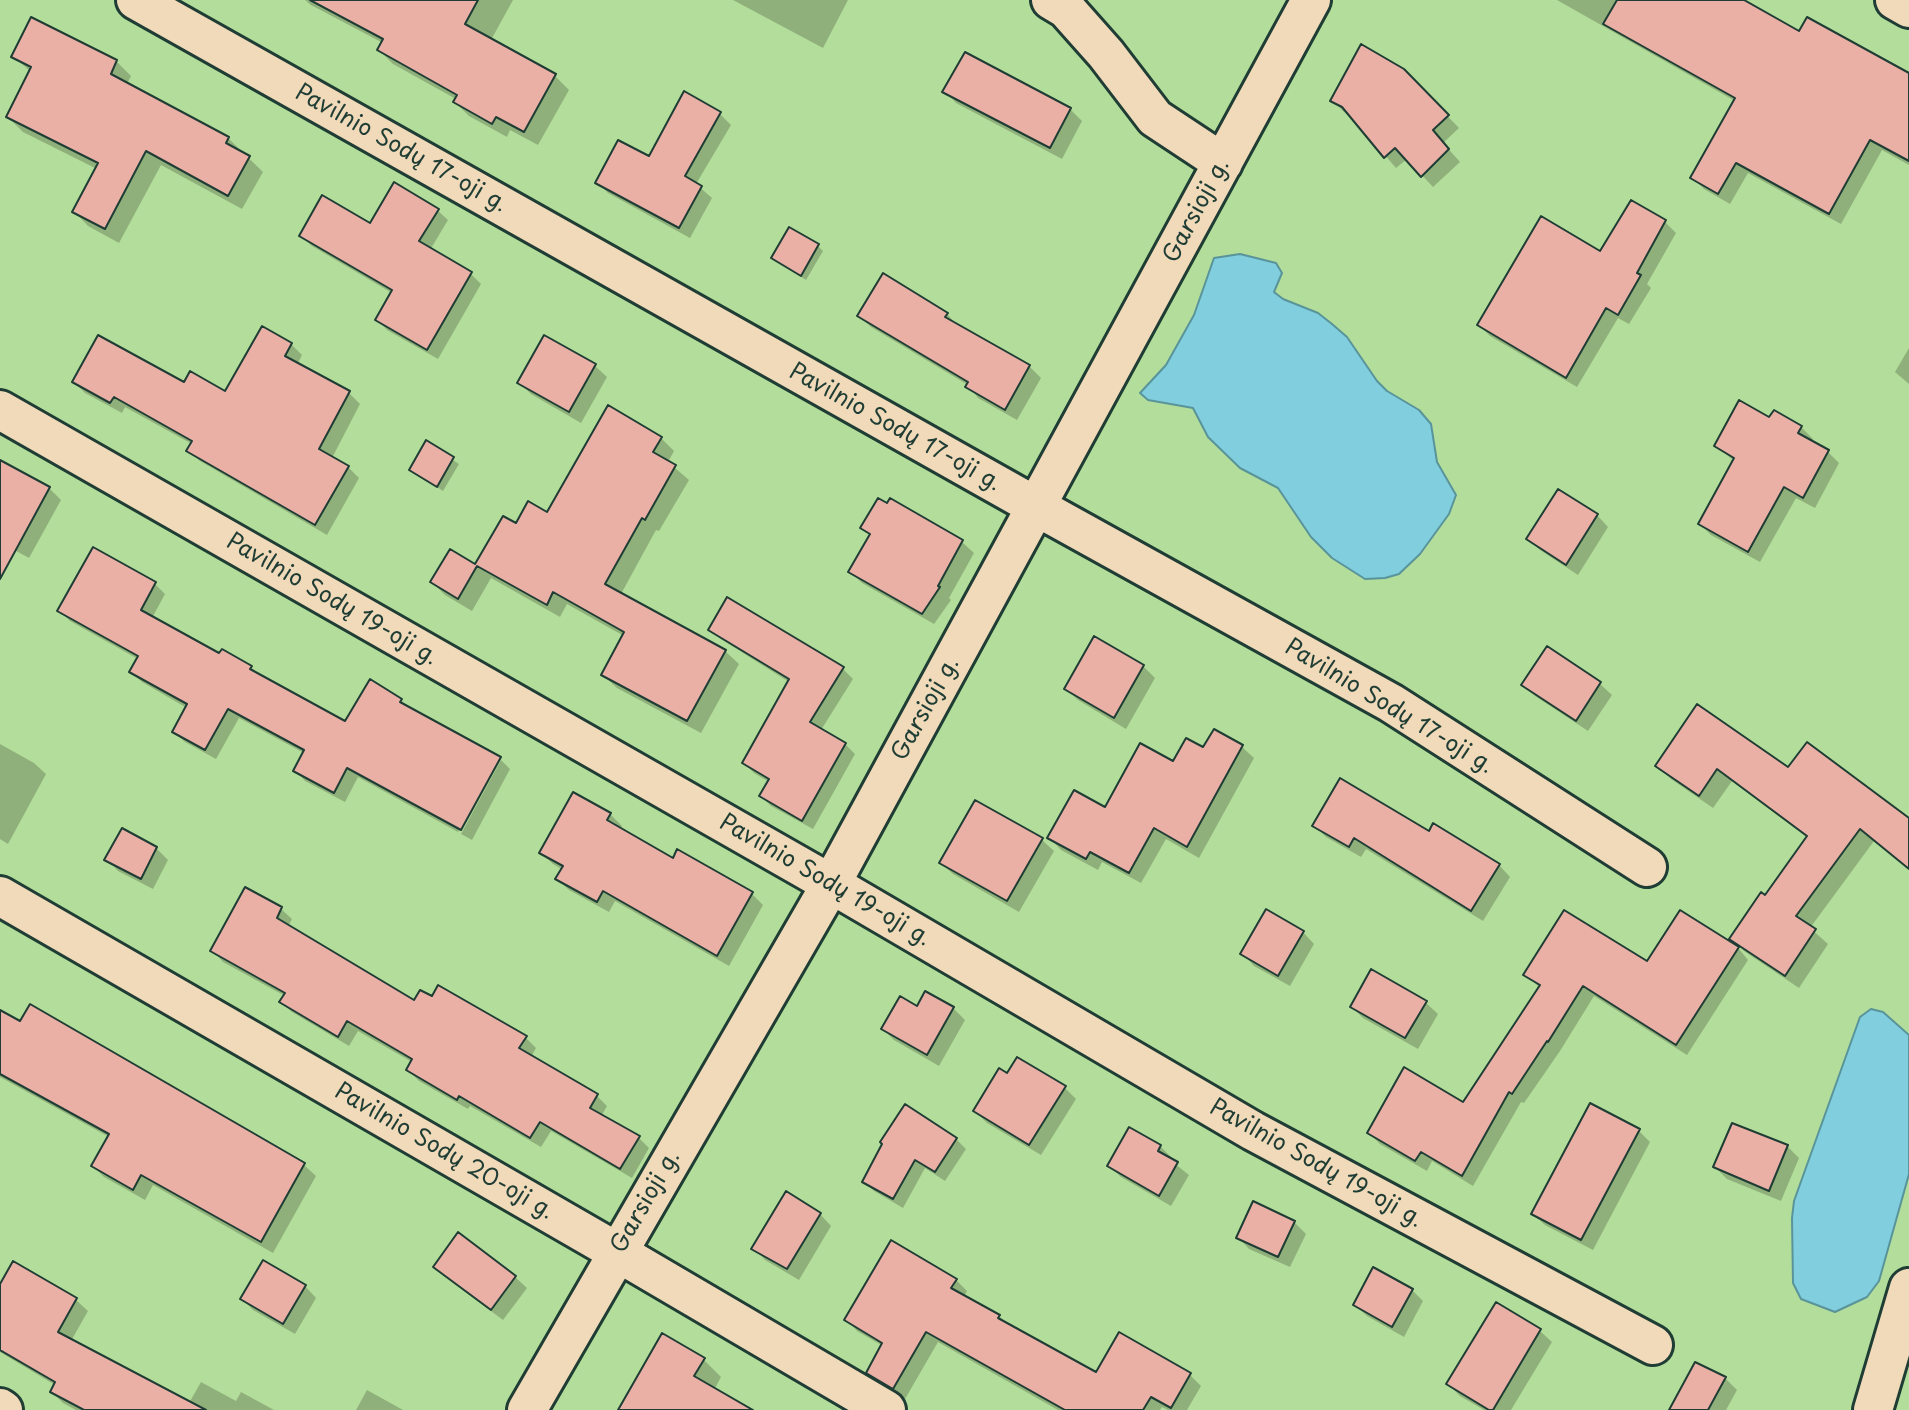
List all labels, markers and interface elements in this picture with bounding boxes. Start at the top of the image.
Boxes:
street label: Pavilnio Sodų 17-oji g. [290,79,512,219]
street label: Garsioji g. [1158,154,1236,268]
street label: Pavilnio Sodų 17-oji g. [784,358,1006,498]
street label: Pavilnio Sodų 19-oji g. [221,528,443,672]
street label: Pavilnio Sodų 17-oji g. [1280,634,1498,780]
street label: Garsioji g. [886,652,966,766]
street label: Pavilnio Sodų 19-oji g. [714,809,936,953]
street label: Pavilnio Sodų 20-oji g. [329,1078,559,1226]
street label: Pavilnio Sodų 19-oji g. [1205,1094,1427,1234]
street label: Garsioji g. [606,1146,686,1258]

